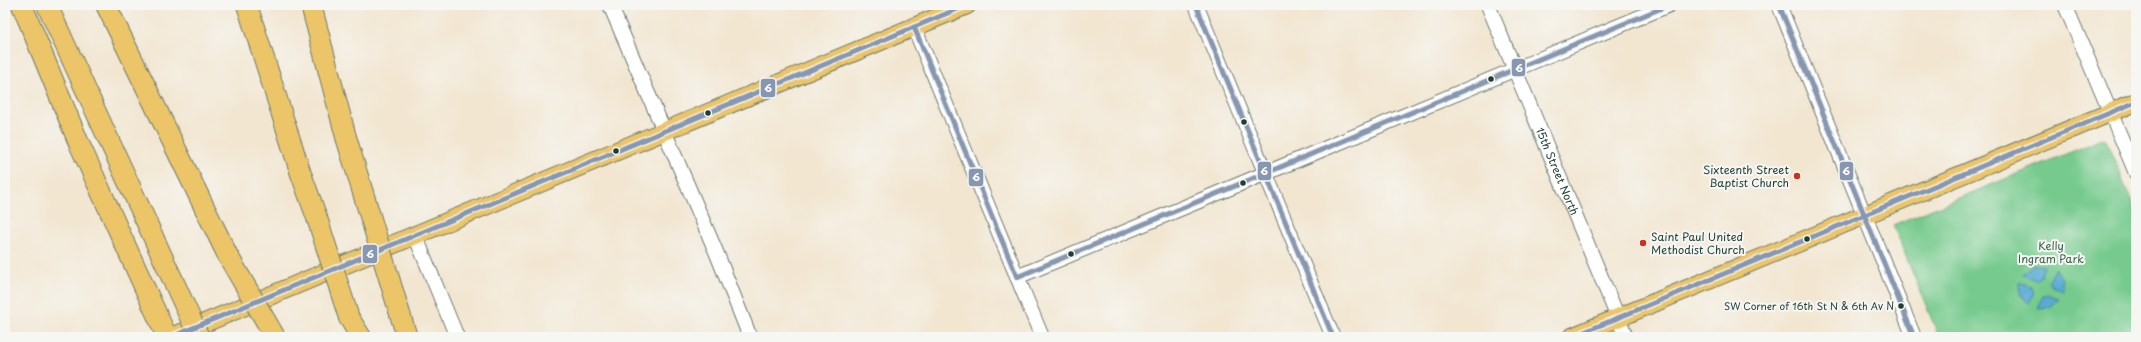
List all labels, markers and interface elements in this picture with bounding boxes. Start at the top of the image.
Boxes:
line badge: 6 [1511,58,1526,77]
text: 6 [1515,59,1523,76]
unlabelled marker [1486,74,1496,84]
line badge: 6 [760,78,776,98]
text: 6 [764,79,772,96]
unlabelled marker [703,108,713,118]
unlabelled marker [1239,117,1249,127]
street label: 15th Street North [1532,124,1583,218]
unlabelled marker [611,146,621,156]
line badge: 6 [1257,161,1272,181]
place label: Sixteenth Street Baptist Church [1703,161,1790,191]
line badge: 6 [1839,161,1854,181]
text: 6 [1260,162,1268,179]
text: 6 [1842,162,1850,179]
line badge: 6 [968,168,984,187]
text: 6 [972,168,980,185]
marker: Sixteenth Street Baptist Church [1792,171,1802,181]
unlabelled marker [1238,178,1248,188]
place label: Saint Paul United Methodist Church [1651,228,1745,258]
unlabelled marker [1802,234,1812,244]
park label: Kelly Ingram Park [2018,237,2084,267]
marker: Saint Paul United Methodist Church [1638,238,1648,248]
line badge: 6 [362,244,378,264]
text: 6 [366,245,374,262]
unlabelled marker [1066,249,1076,259]
place label: SW Corner of 16th St N & 6th Av N [1724,298,1894,313]
marker: SW Corner of 16th St N & 6th Av N [1896,301,1906,311]

